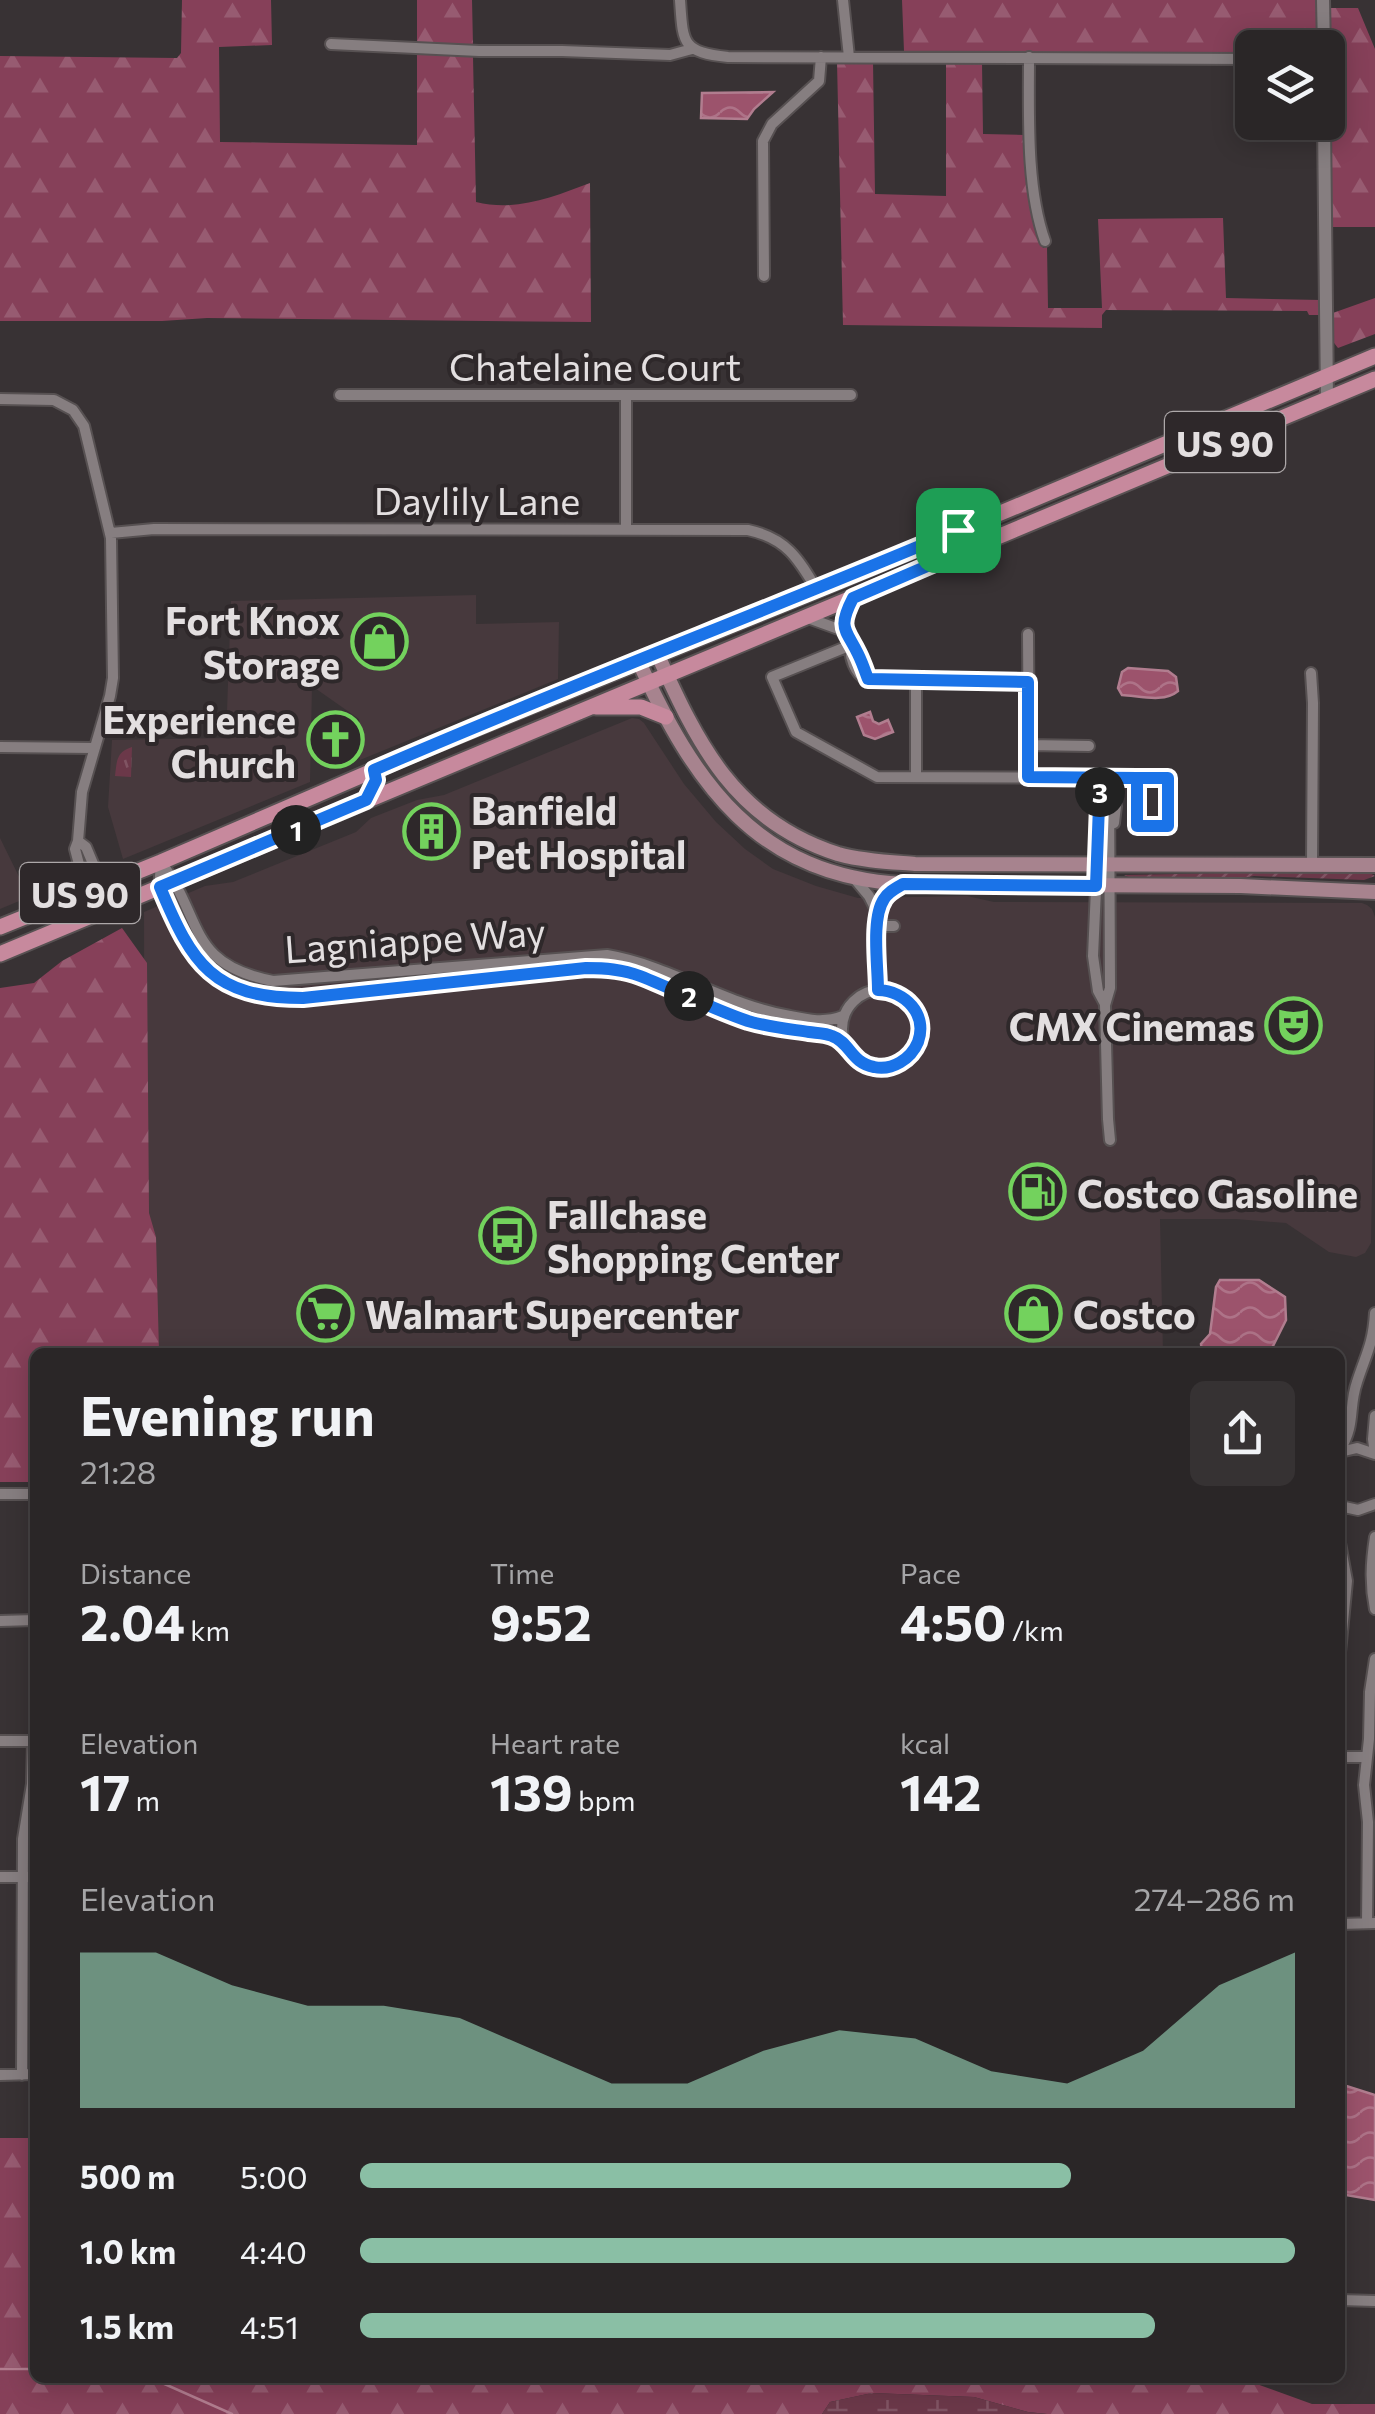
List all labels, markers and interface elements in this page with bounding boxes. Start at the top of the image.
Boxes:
map controls [1235,30,1345,140]
button: layers [1235,30,1345,140]
street label: Chatelaine Court [449,342,741,389]
road number: US 90 [1165,412,1285,472]
street label: Daylily Lane [374,476,580,523]
pin [916,488,1001,573]
icon: arrive [931,503,986,558]
place label: Fort Knox Storage [165,596,340,687]
shop icon: Fort Knox Storage [349,611,409,671]
place label: Experience Church [103,695,296,786]
church icon: Experience Church [305,710,365,770]
pin: 3 [1075,767,1125,817]
text: 3 [1092,775,1108,809]
place label: Banfield Pet Hospital [471,786,686,877]
building icon: Banfield Pet Hospital [402,801,462,861]
pin: 1 [271,805,321,855]
text: 1 [290,813,302,847]
road number: US 90 [20,863,140,923]
street label: Lagniappe Way [283,906,547,972]
pin: 2 [664,971,714,1021]
text: 2 [681,979,697,1013]
theatre icon: CMX Cinemas [1264,995,1324,1055]
place label: CMX Cinemas [1009,1002,1255,1049]
fuel station icon: Costco Gasoline [1008,1162,1068,1222]
place label: Costco Gasoline [1077,1169,1358,1216]
place label: Fallchase Shopping Center [547,1190,840,1281]
bus stop icon: Fallchase Shopping Center [478,1205,538,1265]
supermarket icon: Walmart Supercenter [296,1283,356,1343]
shop icon: Costco [1004,1283,1064,1343]
place label: Walmart Supercenter [365,1290,740,1337]
place label: Costco [1073,1290,1196,1337]
text: Evening run [80,1380,375,1447]
button: share [1190,1381,1295,1486]
text: 21:28 [80,1451,156,1491]
text: Distance [80,1556,191,1590]
text: Time [490,1556,554,1590]
text: Pace [900,1556,961,1590]
text: 2.04 [80,1590,185,1651]
text: 9:52 [490,1590,592,1651]
text: 4:50 [900,1590,1006,1651]
text: km [185,1613,230,1647]
text: /km [1006,1613,1064,1647]
text: Elevation [80,1726,198,1760]
text: Heart rate [490,1726,620,1760]
text: kcal [900,1726,950,1760]
text: 17 [80,1760,130,1821]
text: 139 [490,1760,573,1821]
text: 142 [900,1760,981,1821]
text: m [130,1783,160,1817]
text: bpm [573,1783,636,1817]
text: Elevation [80,1878,215,1918]
text: 274–286 m [1134,1878,1295,1918]
text: 500 m [80,2156,175,2196]
text: 5:00 [240,2156,308,2196]
text: 1.0 km [80,2231,176,2271]
text: 4:40 [240,2231,307,2271]
text: 1.5 km [80,2306,174,2346]
text: 4:51 [240,2306,299,2346]

